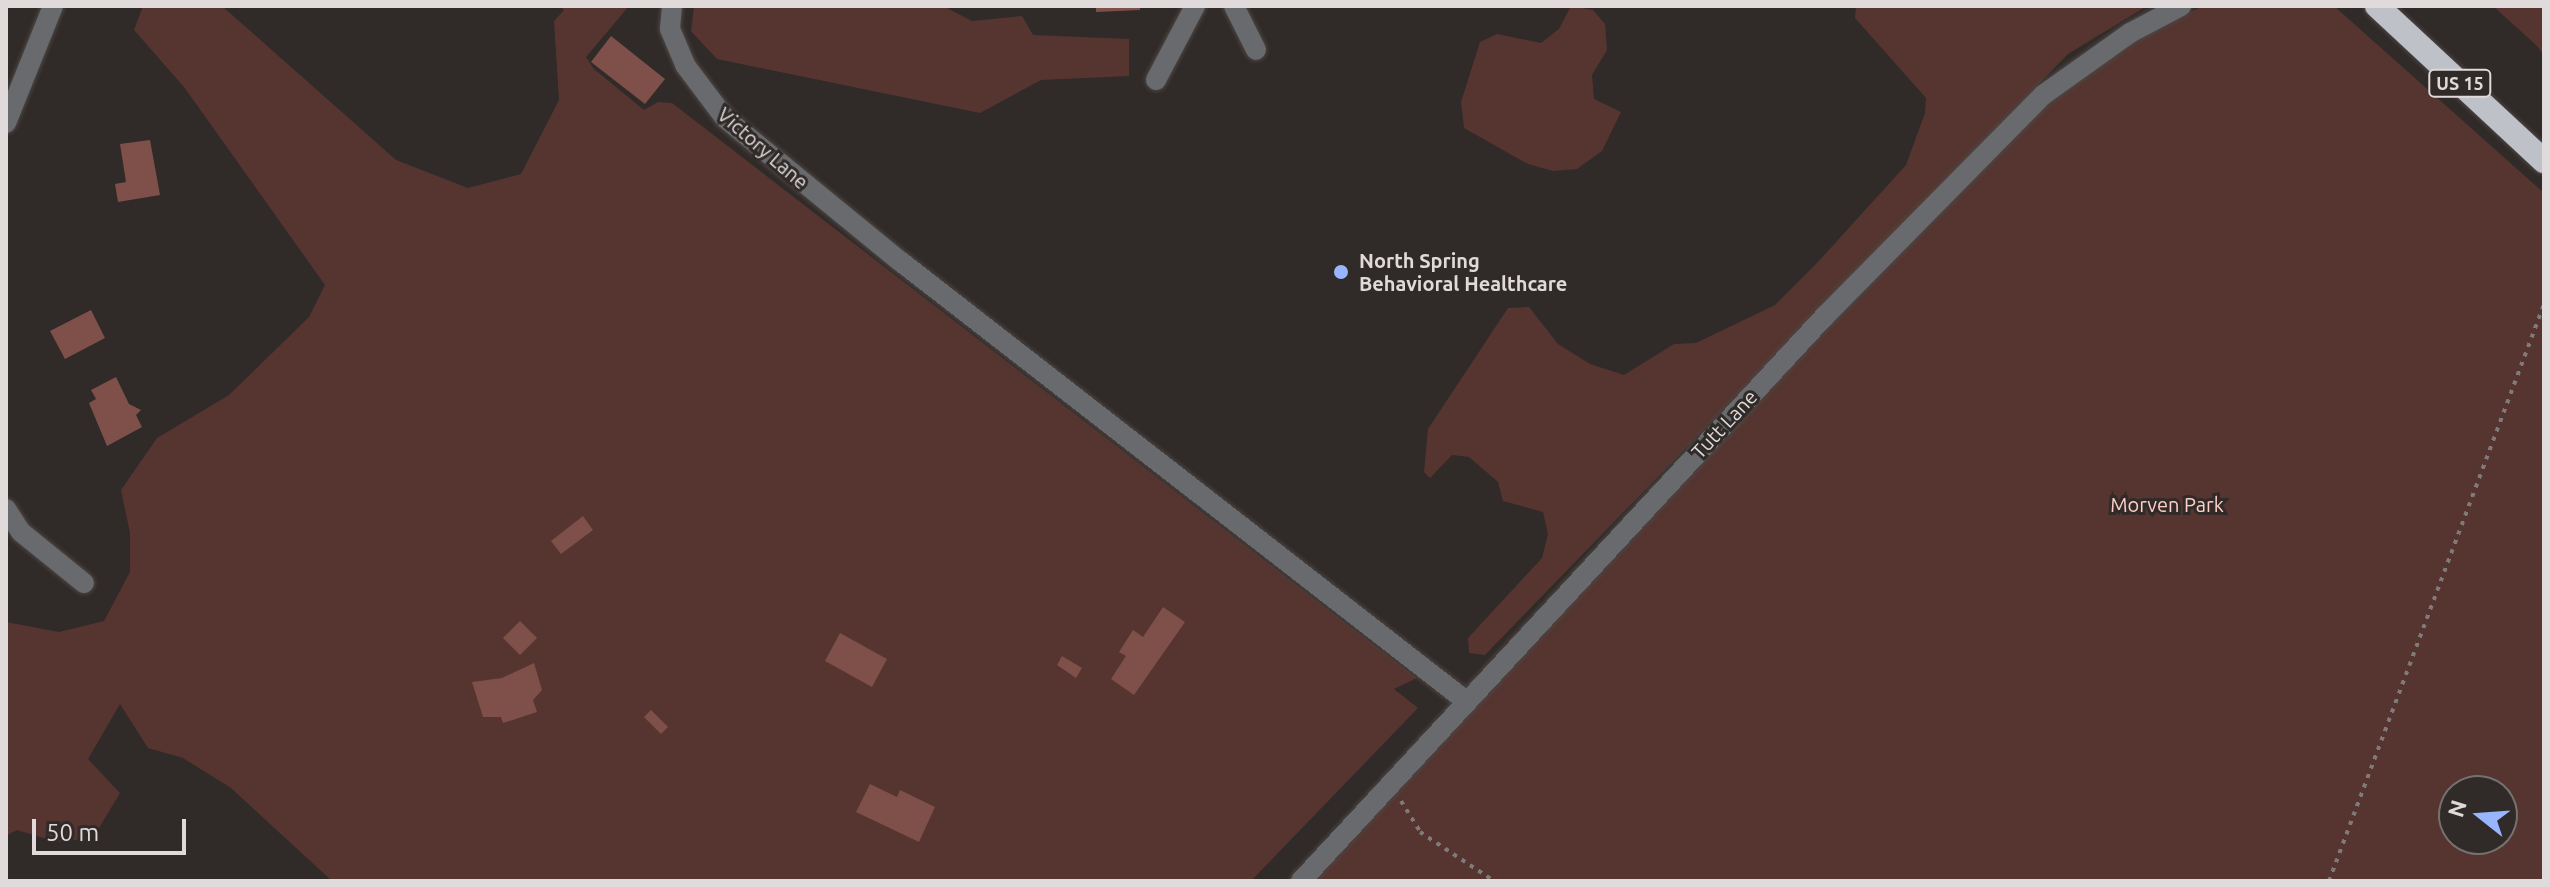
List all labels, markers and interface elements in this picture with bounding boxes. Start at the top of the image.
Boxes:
road number: US 15 [2428,69,2492,97]
street label: Victory Lane [713,102,813,194]
place label: North Spring Behavioral Healthcare [1359,248,1567,295]
marker: North Spring Behavioral Healthcare [1330,261,1352,283]
street label: Tutt Lane [1686,385,1762,463]
park label: Morven Park [2110,492,2224,516]
north arrow [2438,775,2518,855]
text: N [2442,797,2471,820]
scale bar [36,803,190,853]
text: 50 m [46,819,99,846]

